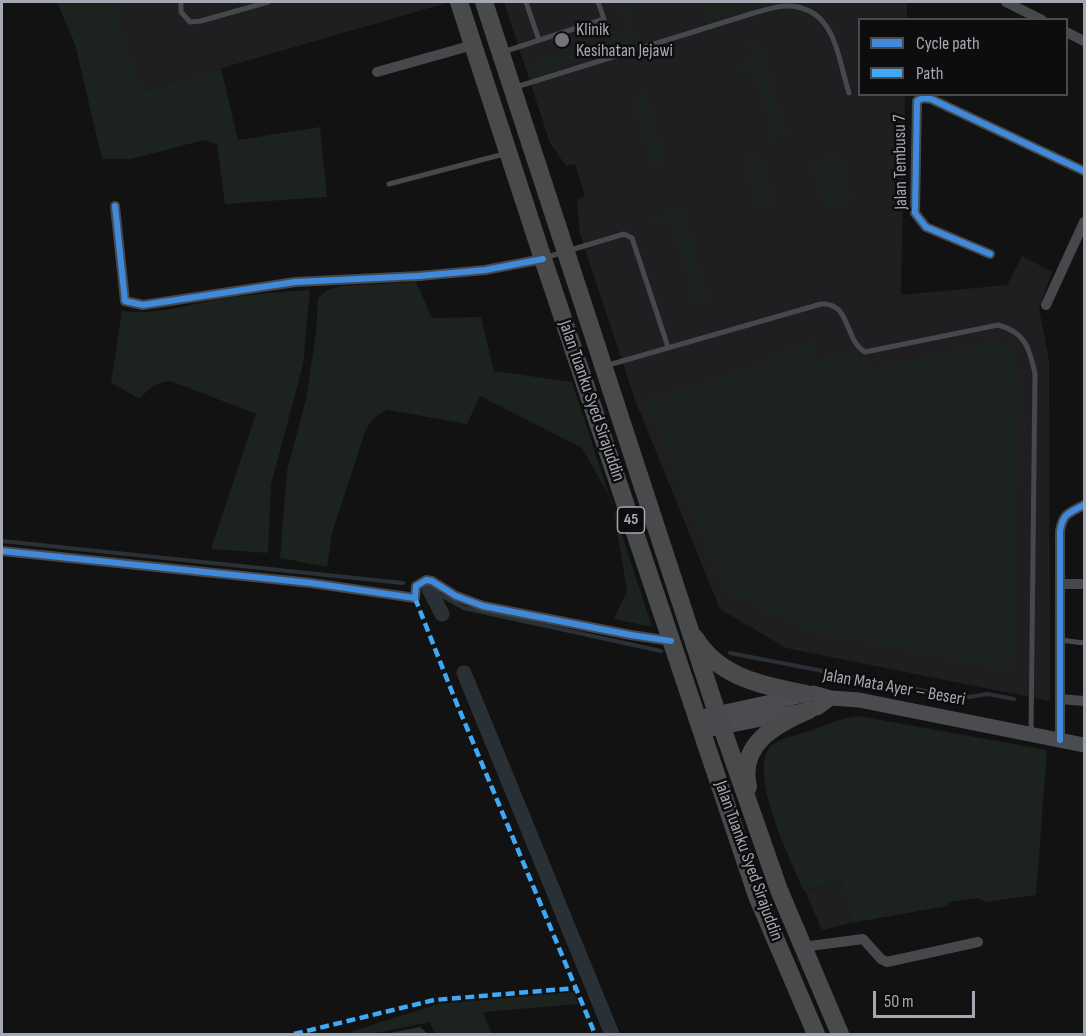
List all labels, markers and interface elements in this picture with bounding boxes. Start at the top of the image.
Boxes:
legend [858,18,1068,96]
place label: Klinik Kesihatan Jejawi [576,19,673,62]
marker: Klinik Kesihatan Jejawi [553,31,571,49]
text: Cycle path [916,33,980,54]
text: Path [916,63,944,84]
street label: Jalan Tembusu 7 [889,114,913,210]
street label: Jalan Tuanku Syed Sirajuddin [553,318,629,484]
road number: 45 [618,507,644,533]
street label: Jalan Mata Ayer – Beseri [821,665,967,711]
street label: Jalan Tuanku Syed Sirajuddin [709,778,787,944]
scale bar [876,979,978,1017]
text: 50 m [884,991,914,1012]

